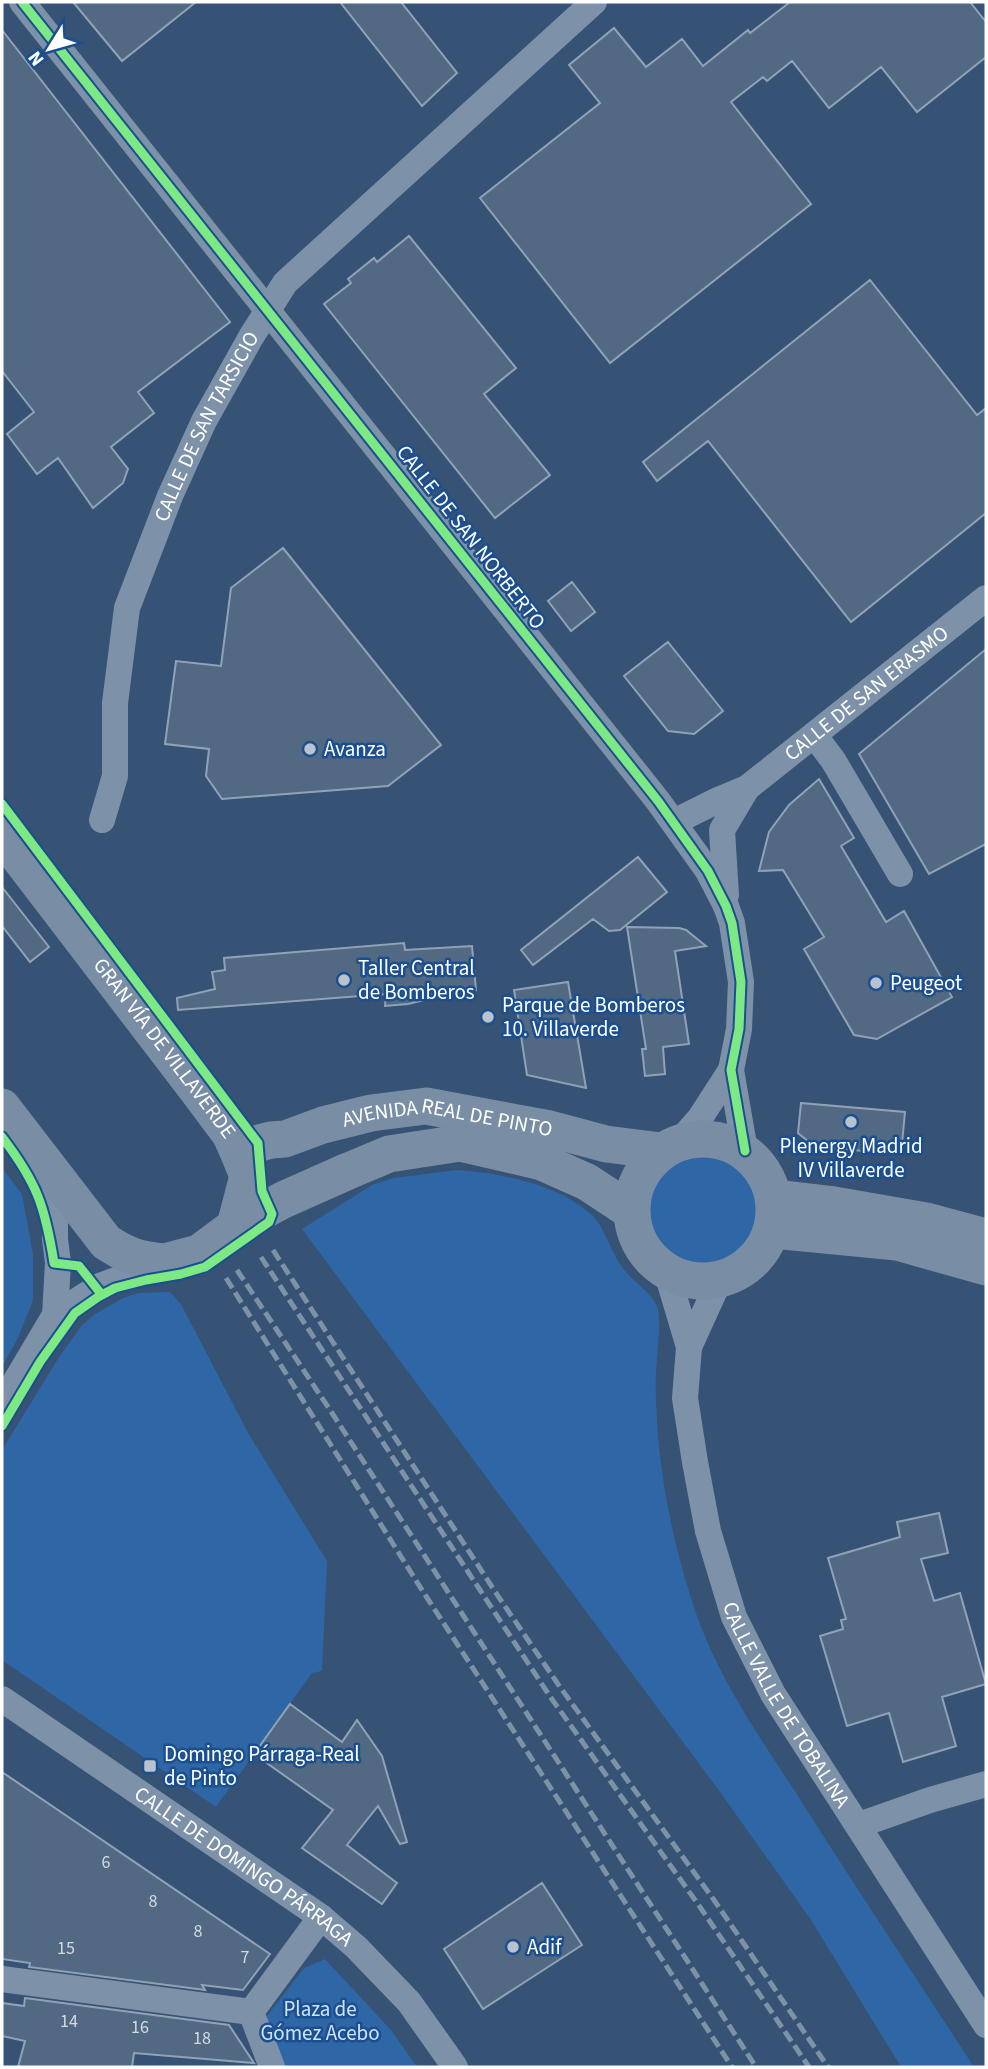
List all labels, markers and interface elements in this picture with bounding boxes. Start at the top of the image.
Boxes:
north arrow [14,14,84,84]
text: N [22,45,51,72]
street label: CALLE DE SAN TARSICIO [147,326,266,526]
street label: CALLE DE SAN NORBERTO [389,438,553,636]
street label: CALLE DE SAN ERASMO [778,618,955,768]
place label: Avanza [324,734,386,764]
marker: Avanza [302,741,318,757]
street label: GRAN VÍA DE VILLAVERDE [86,951,243,1145]
place label: Taller Central de Bomberos [358,953,475,1007]
place label: Peugeot [890,968,962,998]
marker: Taller Central de Bomberos [336,972,352,988]
marker: Peugeot [868,975,884,991]
place label: Parque de Bomberos 10. Villaverde [502,990,685,1044]
marker: Parque de Bomberos 10. Villaverde [480,1009,496,1025]
street label: AVENIDA REAL DE PINTO [339,1090,555,1144]
marker: Plenergy Madrid IV Villaverde [843,1114,859,1130]
place label: Plenergy Madrid IV Villaverde [779,1131,923,1185]
street label: CALLE VALLE DE TOBALINA [715,1598,858,1814]
place label: Domingo Párraga-Real de Pinto [164,1739,360,1793]
marker: Domingo Párraga-Real de Pinto [142,1758,158,1774]
street label: CALLE DE DOMINGO PÁRRAGA [128,1779,360,1954]
house number: 6 [102,1850,111,1875]
house number: 8 [149,1889,158,1914]
house number: 8 [194,1919,203,1944]
place label: Adif [527,1932,562,1962]
house number: 15 [57,1936,75,1961]
marker: Adif [505,1939,521,1955]
house number: 7 [241,1945,250,1970]
park label: Plaza de Gómez Acebo [260,1994,380,2048]
house number: 14 [60,2009,78,2034]
house number: 16 [131,2015,149,2040]
house number: 18 [193,2026,211,2051]

